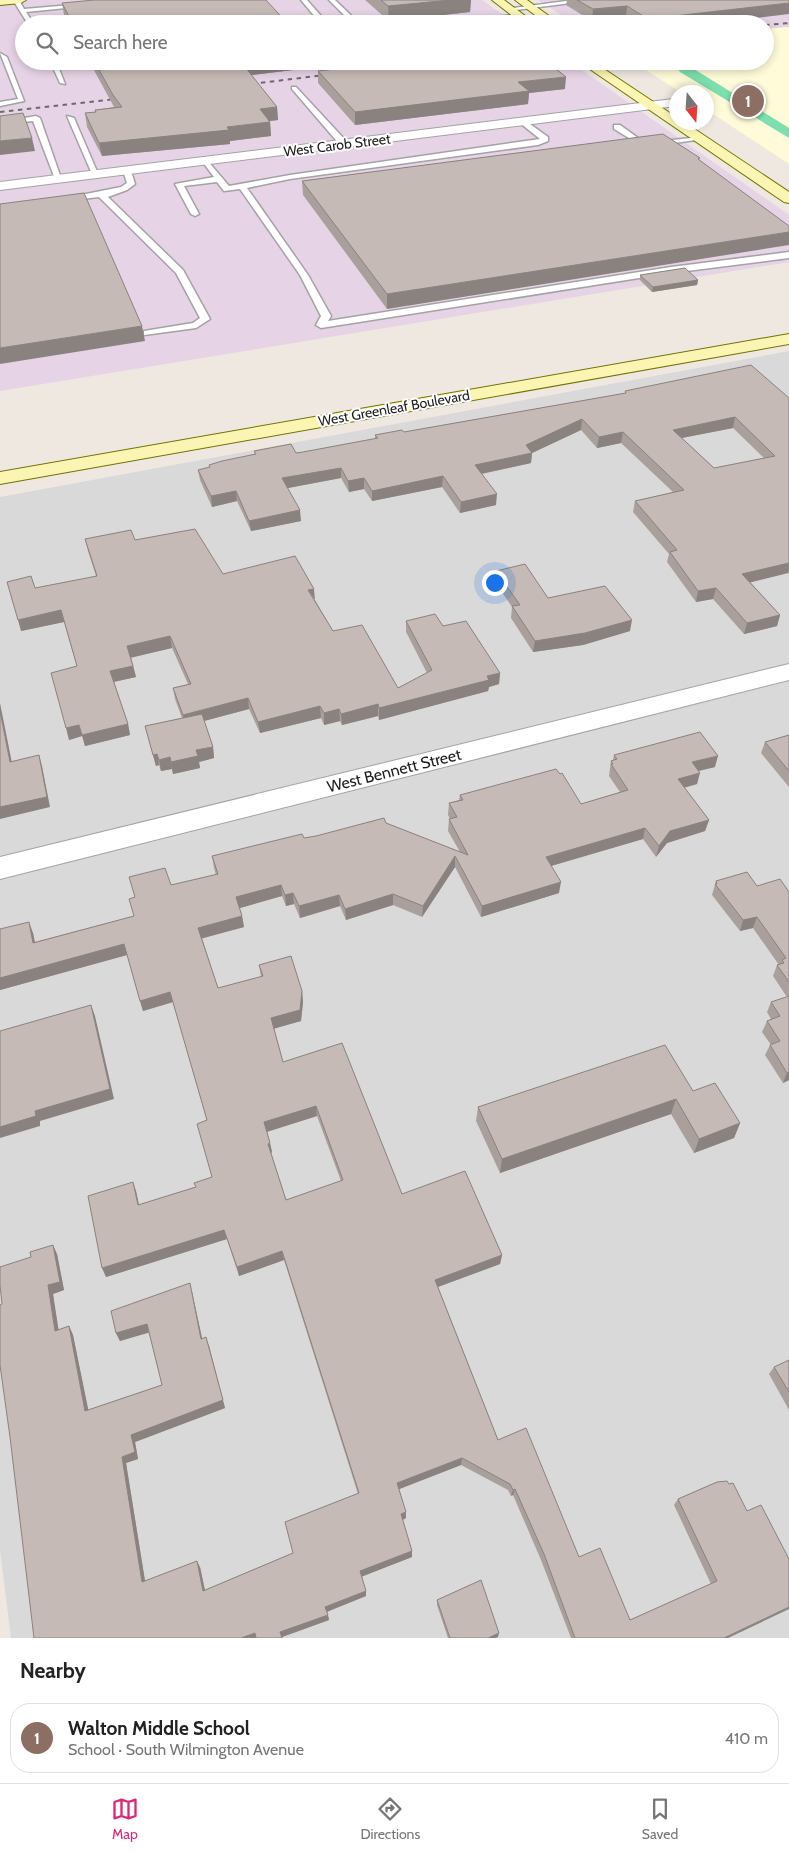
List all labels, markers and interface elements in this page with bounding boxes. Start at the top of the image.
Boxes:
search box [15,15,774,70]
icon: search [33,29,61,57]
text: Search here [73,31,167,54]
pin: 1 [732,82,764,120]
north arrow [669,85,714,130]
street label: West Carob Street [282,129,392,160]
street label: West Greenleaf Boulevard [317,386,471,430]
your location [482,570,508,596]
street label: West Bennett Street [325,744,464,796]
text: Nearby [20,1658,86,1683]
text: Walton Middle School [68,1717,250,1740]
text: 1 [34,1729,40,1748]
text: 410 m [725,1729,768,1748]
text: School · South Wilmington Avenue [68,1740,304,1759]
tab: Map [111,1795,139,1843]
tab: Directions [360,1795,420,1843]
tab: Saved [642,1795,678,1843]

